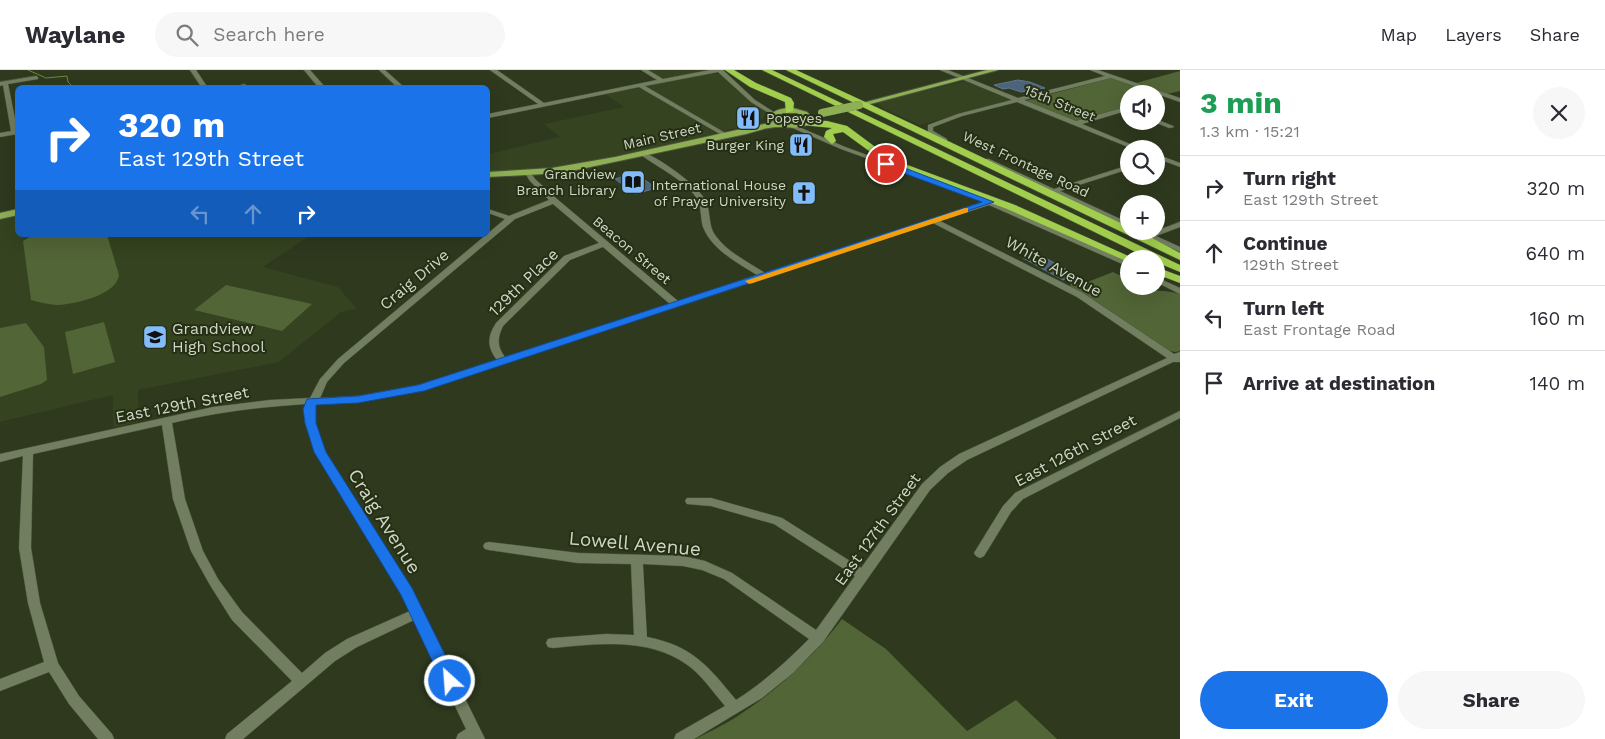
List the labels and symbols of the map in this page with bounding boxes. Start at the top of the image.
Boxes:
street label: 15th Street [1022,82,1098,125]
restaurant icon: Popeyes [735,105,761,131]
place label: Popeyes [766,110,822,126]
street label: Main Street [622,119,702,153]
street label: West Frontage Road [960,128,1092,200]
restaurant icon: Burger King [788,132,814,158]
place label: Burger King [706,137,785,153]
pin [865,143,907,185]
place label: Grandview Branch Library [516,166,617,198]
library icon: Grandview Branch Library [620,169,646,195]
place label: International House of Prayer University [652,177,787,209]
church icon: International House of Prayer University [791,180,817,206]
street label: Beacon Street [590,213,674,287]
street label: White Avenue [1002,232,1105,301]
street label: 129th Place [485,244,562,320]
street label: Craig Drive [376,245,453,314]
place label: Grandview High School [172,319,265,356]
school or university icon: Grandview High School [142,324,168,350]
street label: East 129th Street [114,382,251,427]
street label: East 126th Street [1011,410,1140,491]
street label: Craig Avenue [343,465,426,578]
street label: East 127th Street [830,469,925,589]
street label: Lowell Avenue [568,526,702,561]
position arrow [423,654,475,706]

